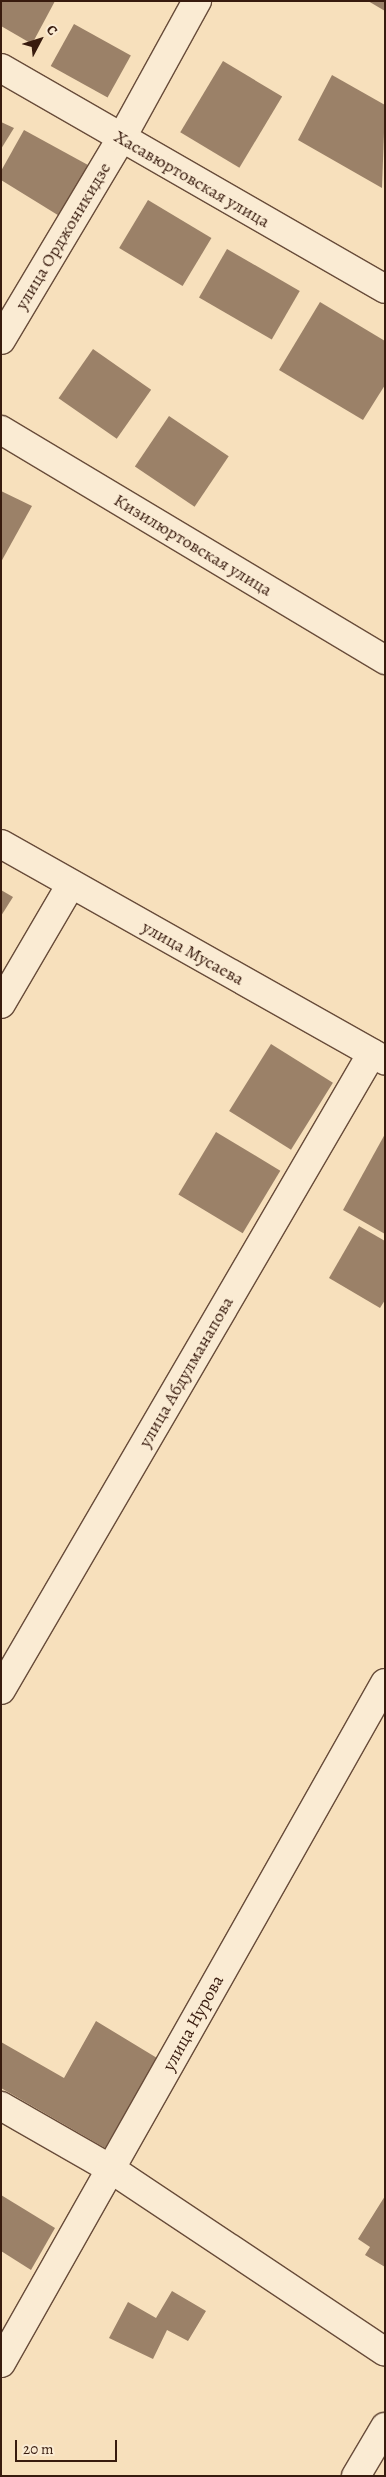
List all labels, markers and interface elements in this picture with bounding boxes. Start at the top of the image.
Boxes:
north arrow [15,15,65,65]
text: С [42,21,62,39]
street label: Хасавюртовская улица [110,126,274,232]
street label: улица Орджоникидзе [10,158,116,314]
street label: Кизилюртовская улица [110,489,276,601]
street label: улица Мусаева [138,916,248,990]
street label: улица Абдулманапова [134,1293,238,1451]
street label: улица Нурова [158,1971,228,2075]
scale bar [18,2430,120,2462]
text: 20 m [23,2439,54,2459]

